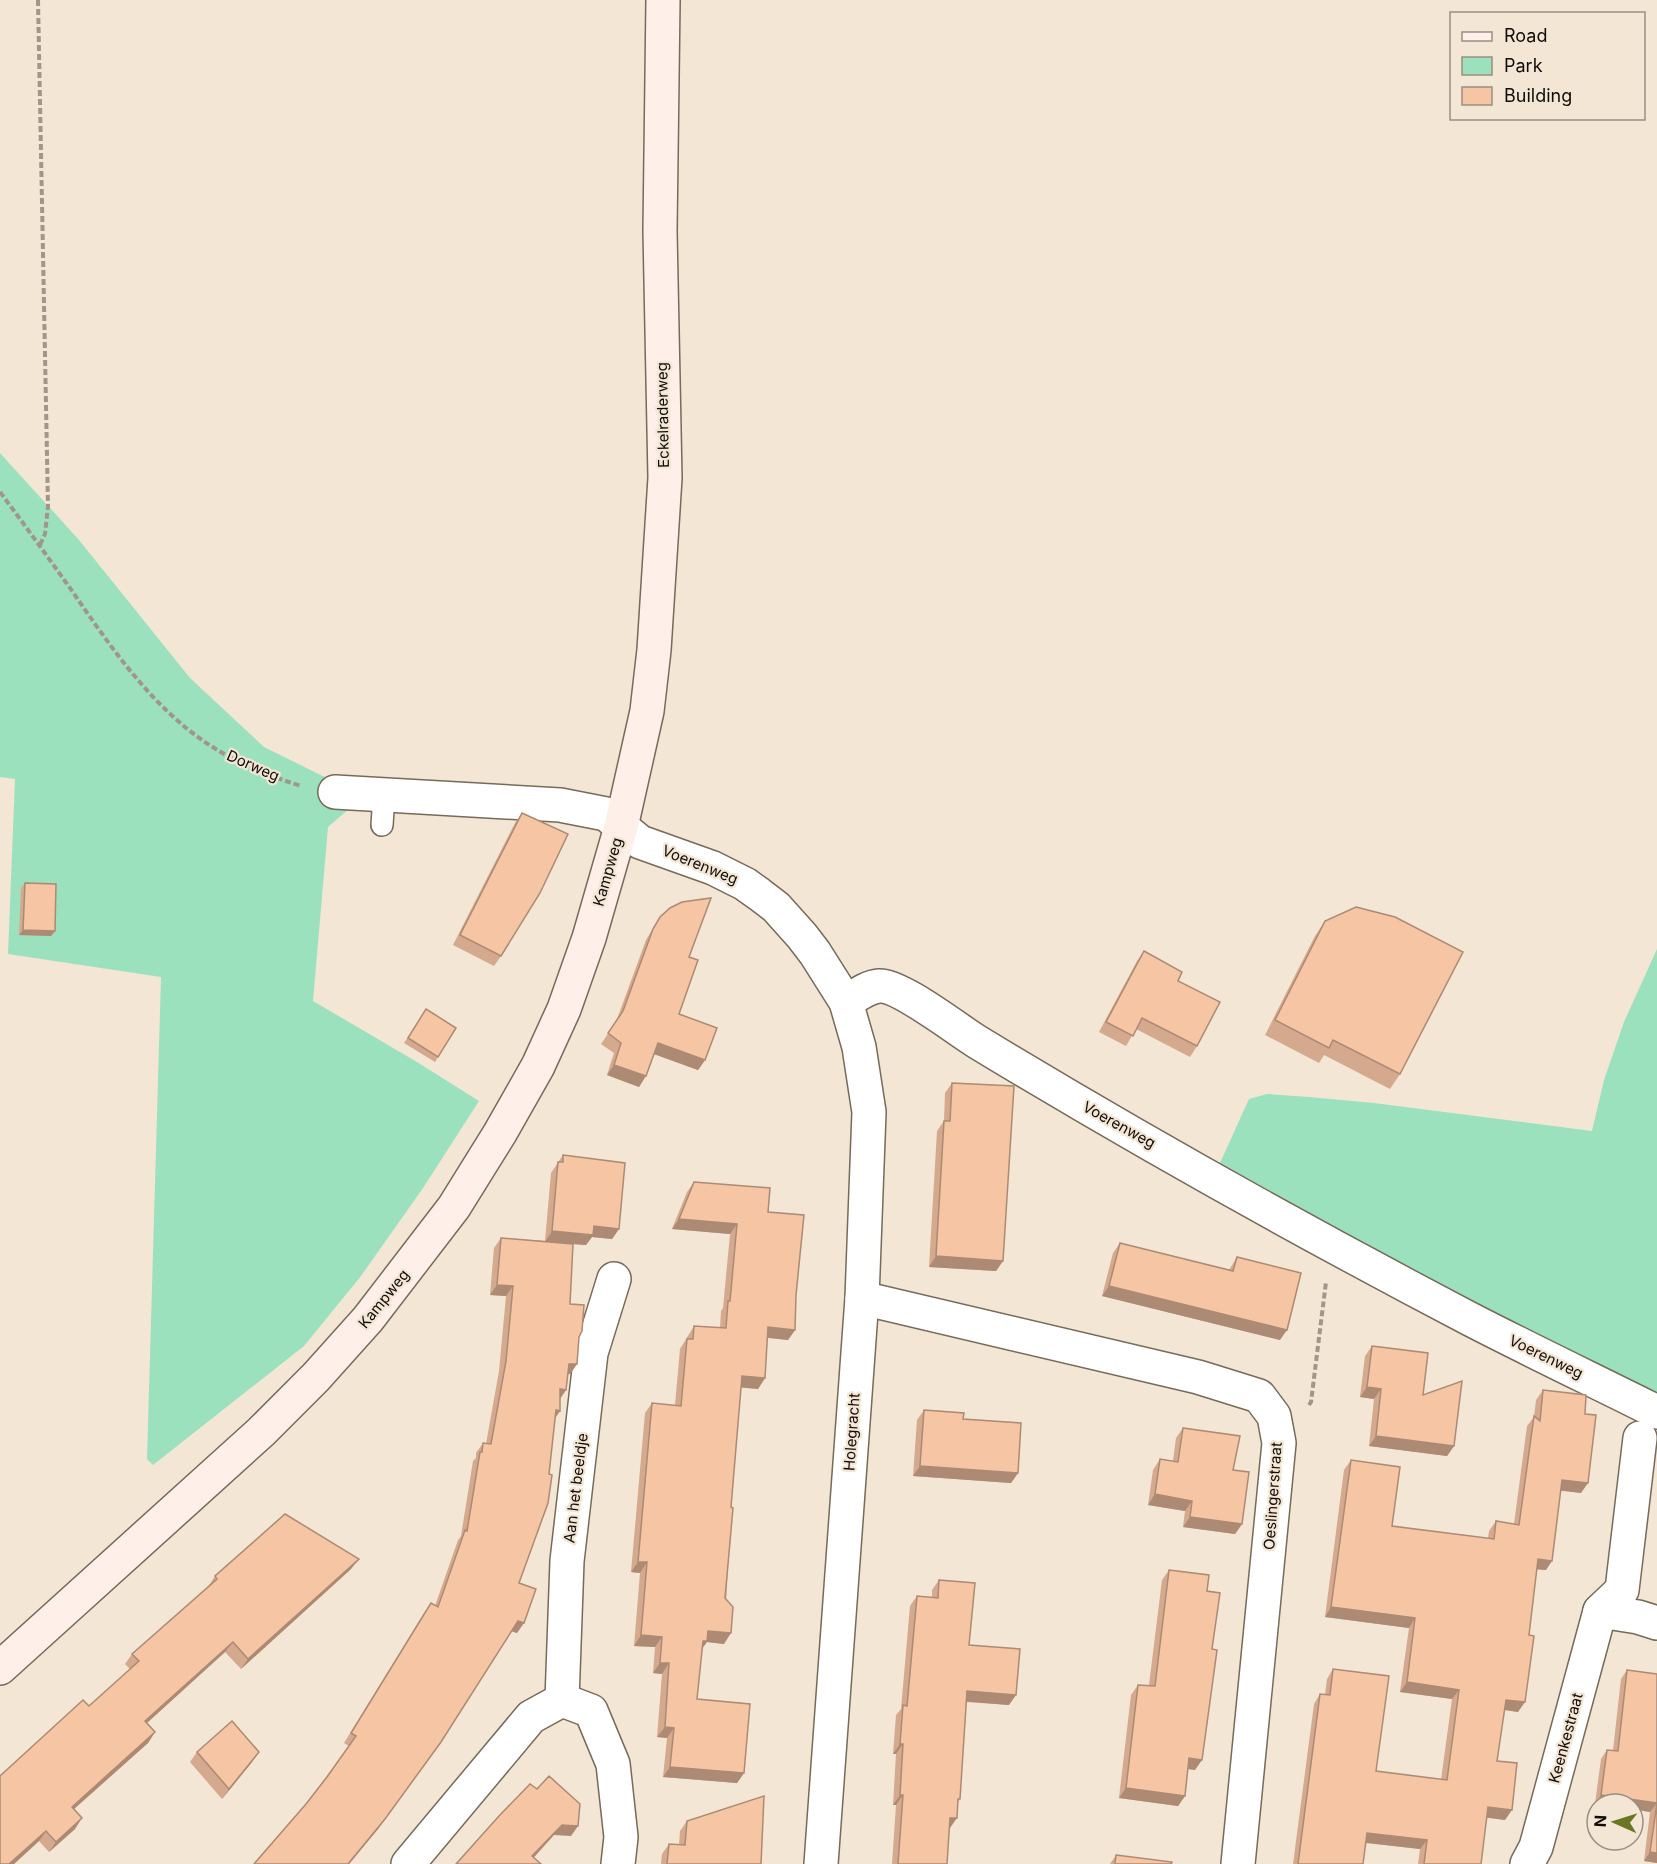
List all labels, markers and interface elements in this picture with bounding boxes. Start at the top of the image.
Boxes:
legend [1450,12,1645,120]
text: Road [1504,25,1547,46]
text: Park [1504,55,1543,76]
text: Building [1504,85,1572,106]
street label: Eckelraderweg [652,362,673,468]
street label: Dorweg [224,746,282,786]
street label: Kampweg [589,835,626,908]
street label: Voerenweg [659,841,741,888]
street label: Voerenweg [1080,1097,1159,1152]
street label: Kampweg [354,1265,413,1332]
street label: Voerenweg [1506,1330,1586,1383]
street label: Holegracht [839,1392,864,1472]
street label: Aan het beeldje [559,1432,592,1544]
street label: Oeslingerstraat [1259,1441,1286,1551]
street label: Keenkestraat [1544,1691,1587,1785]
north arrow [1585,1792,1645,1852]
text: N [1590,1815,1610,1828]

